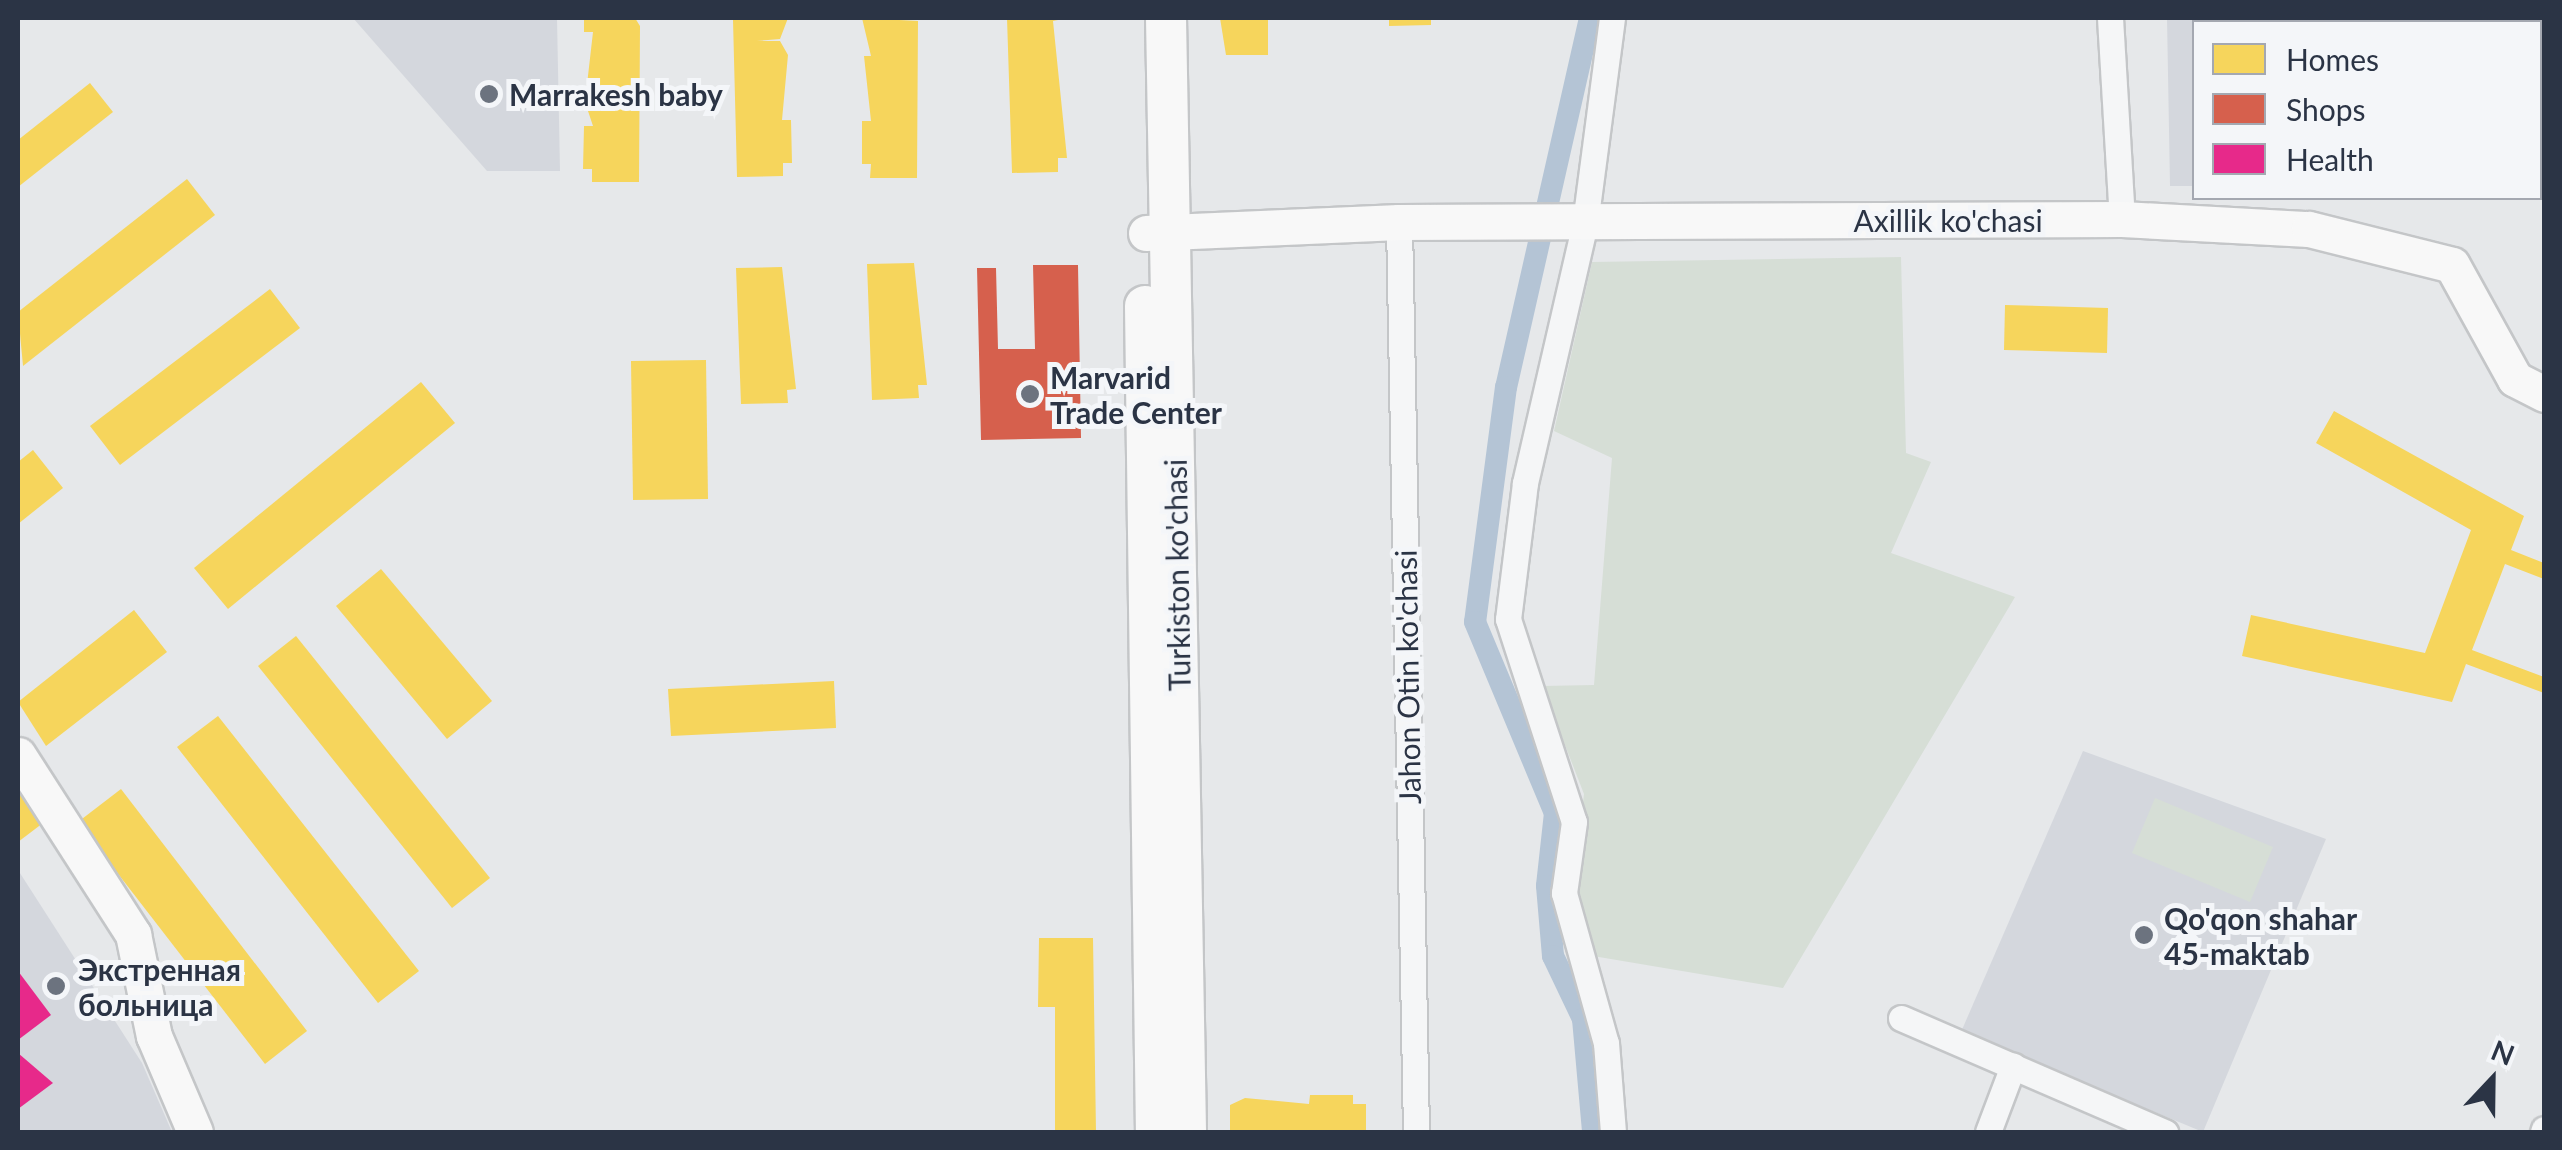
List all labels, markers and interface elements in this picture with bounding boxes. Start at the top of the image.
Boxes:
legend [2192,20,2542,200]
text: Homes [2286,41,2379,77]
place label: Marrakesh baby [509,76,723,112]
marker: Marrakesh baby [478,83,500,105]
text: Shops [2286,91,2366,127]
text: Health [2286,141,2374,177]
street label: Axillik ko'chasi [1853,202,2043,238]
place label: Marvarid Trade Center [1050,359,1222,430]
marker: Marvarid Trade Center [1019,383,1041,405]
street label: Turkiston ko'chasi [1157,459,1197,691]
street label: Jahon Otin ko'chasi [1387,549,1427,805]
place label: Qo'qon shahar 45-maktab [2164,900,2357,970]
marker: Qo'qon shahar 45-maktab [2133,924,2155,946]
place label: Экстренная больница [78,951,241,1022]
marker: Экстренная больница [43,973,69,999]
north arrow [2442,1030,2542,1130]
text: N [2487,1032,2520,1072]

